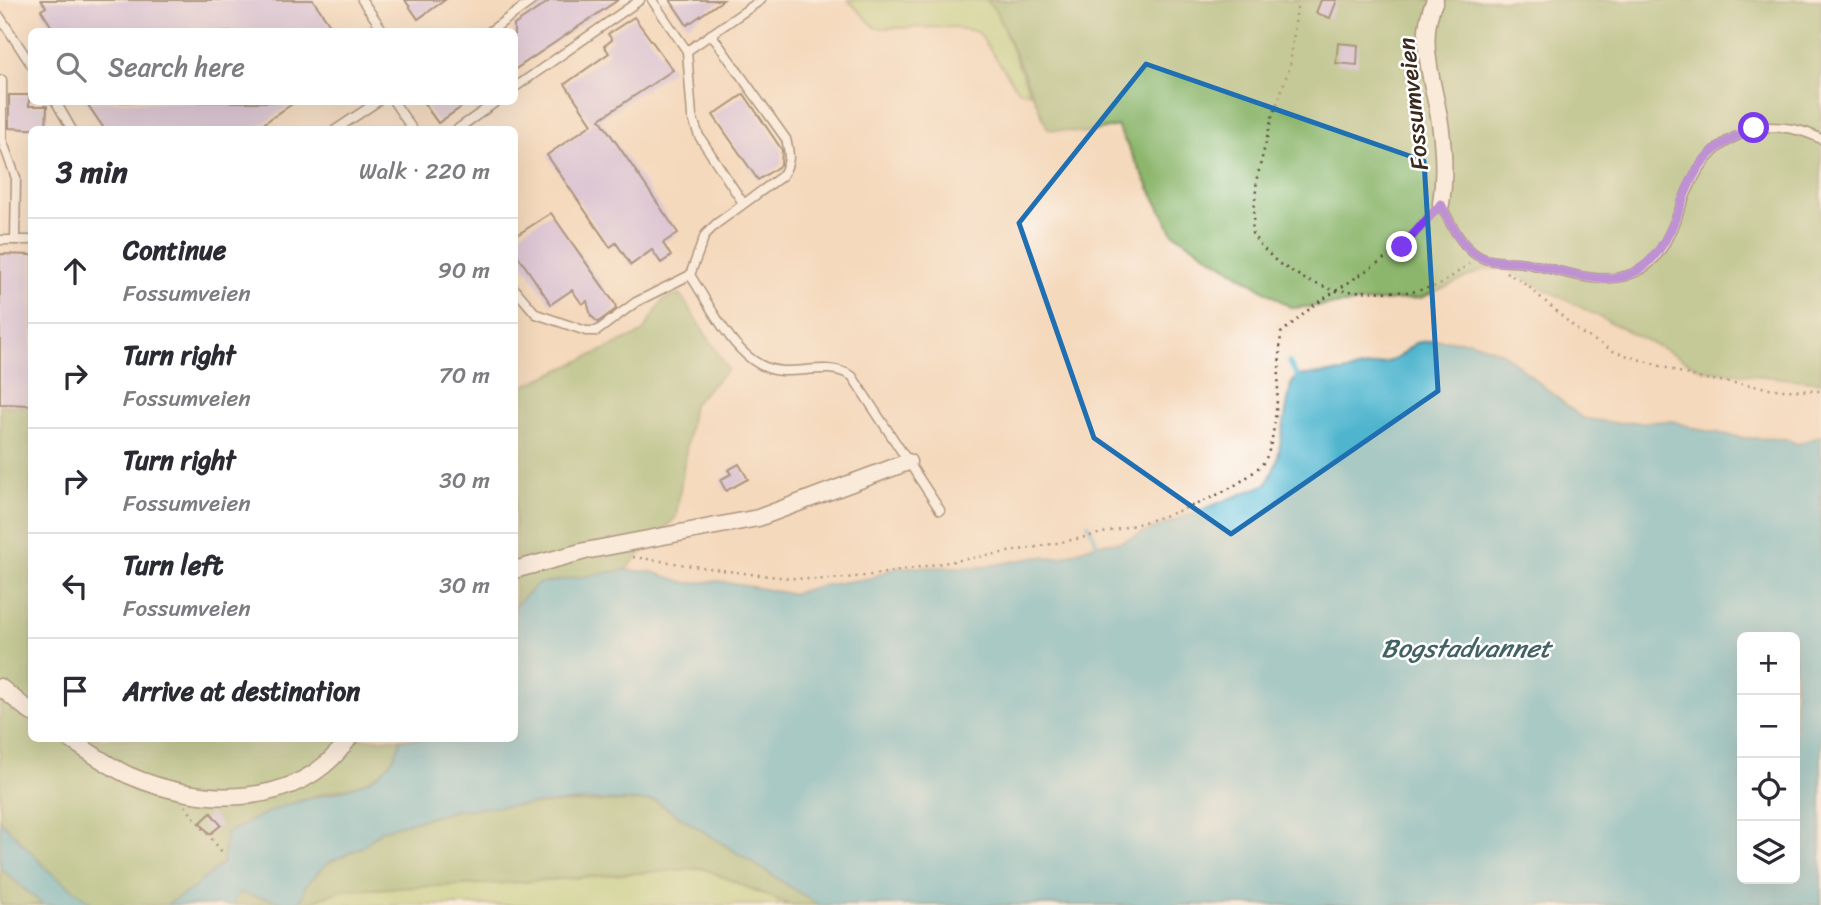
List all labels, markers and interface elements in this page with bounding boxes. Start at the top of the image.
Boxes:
search box [28,28,518,105]
street label: Fossumveien [1385,35,1441,172]
text: Search here [108,44,245,90]
icon: search [52,48,90,86]
route start [1738,112,1769,143]
text: 3 min [56,145,128,199]
text: Walk · 220 m [359,151,490,192]
text: Continue [123,227,226,273]
route end [1386,231,1417,262]
text: 90 m [438,250,490,291]
icon: ahead [56,252,94,290]
text: Fossumveien [123,273,251,314]
text: Turn right [123,332,236,378]
text: 70 m [439,355,490,396]
icon: right [56,357,94,395]
text: Fossumveien [123,378,251,419]
text: Turn right [123,437,236,483]
text: 30 m [439,460,490,501]
icon: right [56,462,94,500]
text: Fossumveien [123,483,251,524]
text: Turn left [123,542,223,588]
text: 30 m [439,565,490,606]
icon: left [56,567,94,605]
text: Fossumveien [123,588,251,629]
water label: Bogstadvannet [1381,625,1554,671]
map controls [1737,632,1800,884]
button: + [1737,632,1800,695]
text: Arrive at destination [123,668,360,714]
icon: arrive [56,672,94,710]
button: − [1737,695,1800,758]
button: locate [1737,758,1800,821]
button: layers [1737,821,1800,884]

